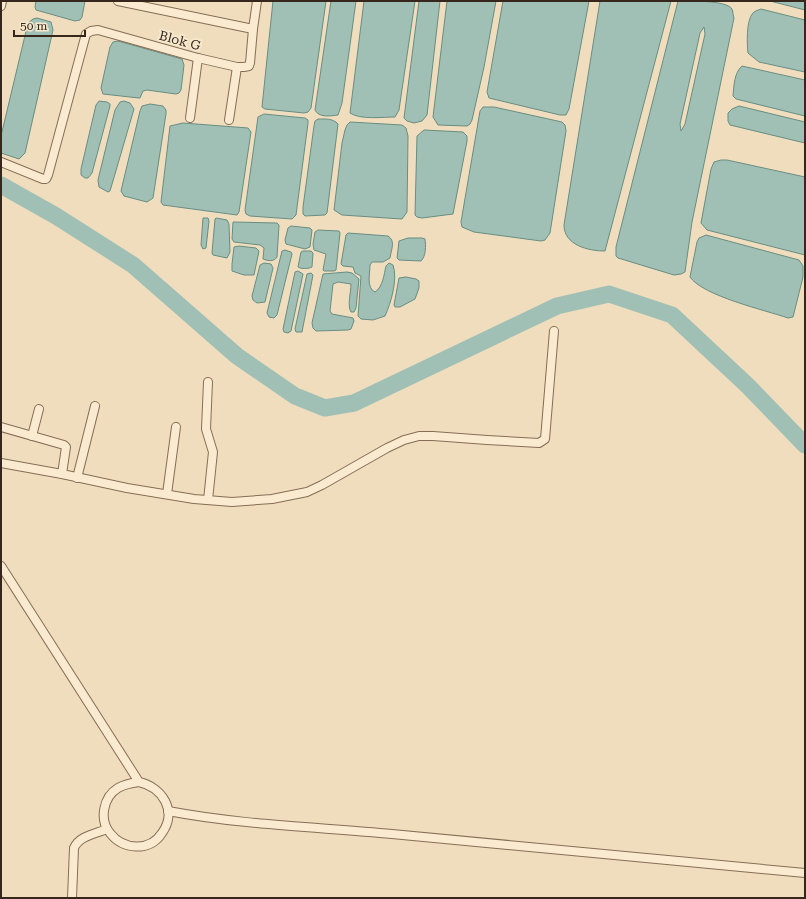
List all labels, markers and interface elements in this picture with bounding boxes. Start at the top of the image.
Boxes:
scale bar [14,12,85,38]
text: 50 m [20,19,47,33]
street label: Blok G [158,28,202,53]

